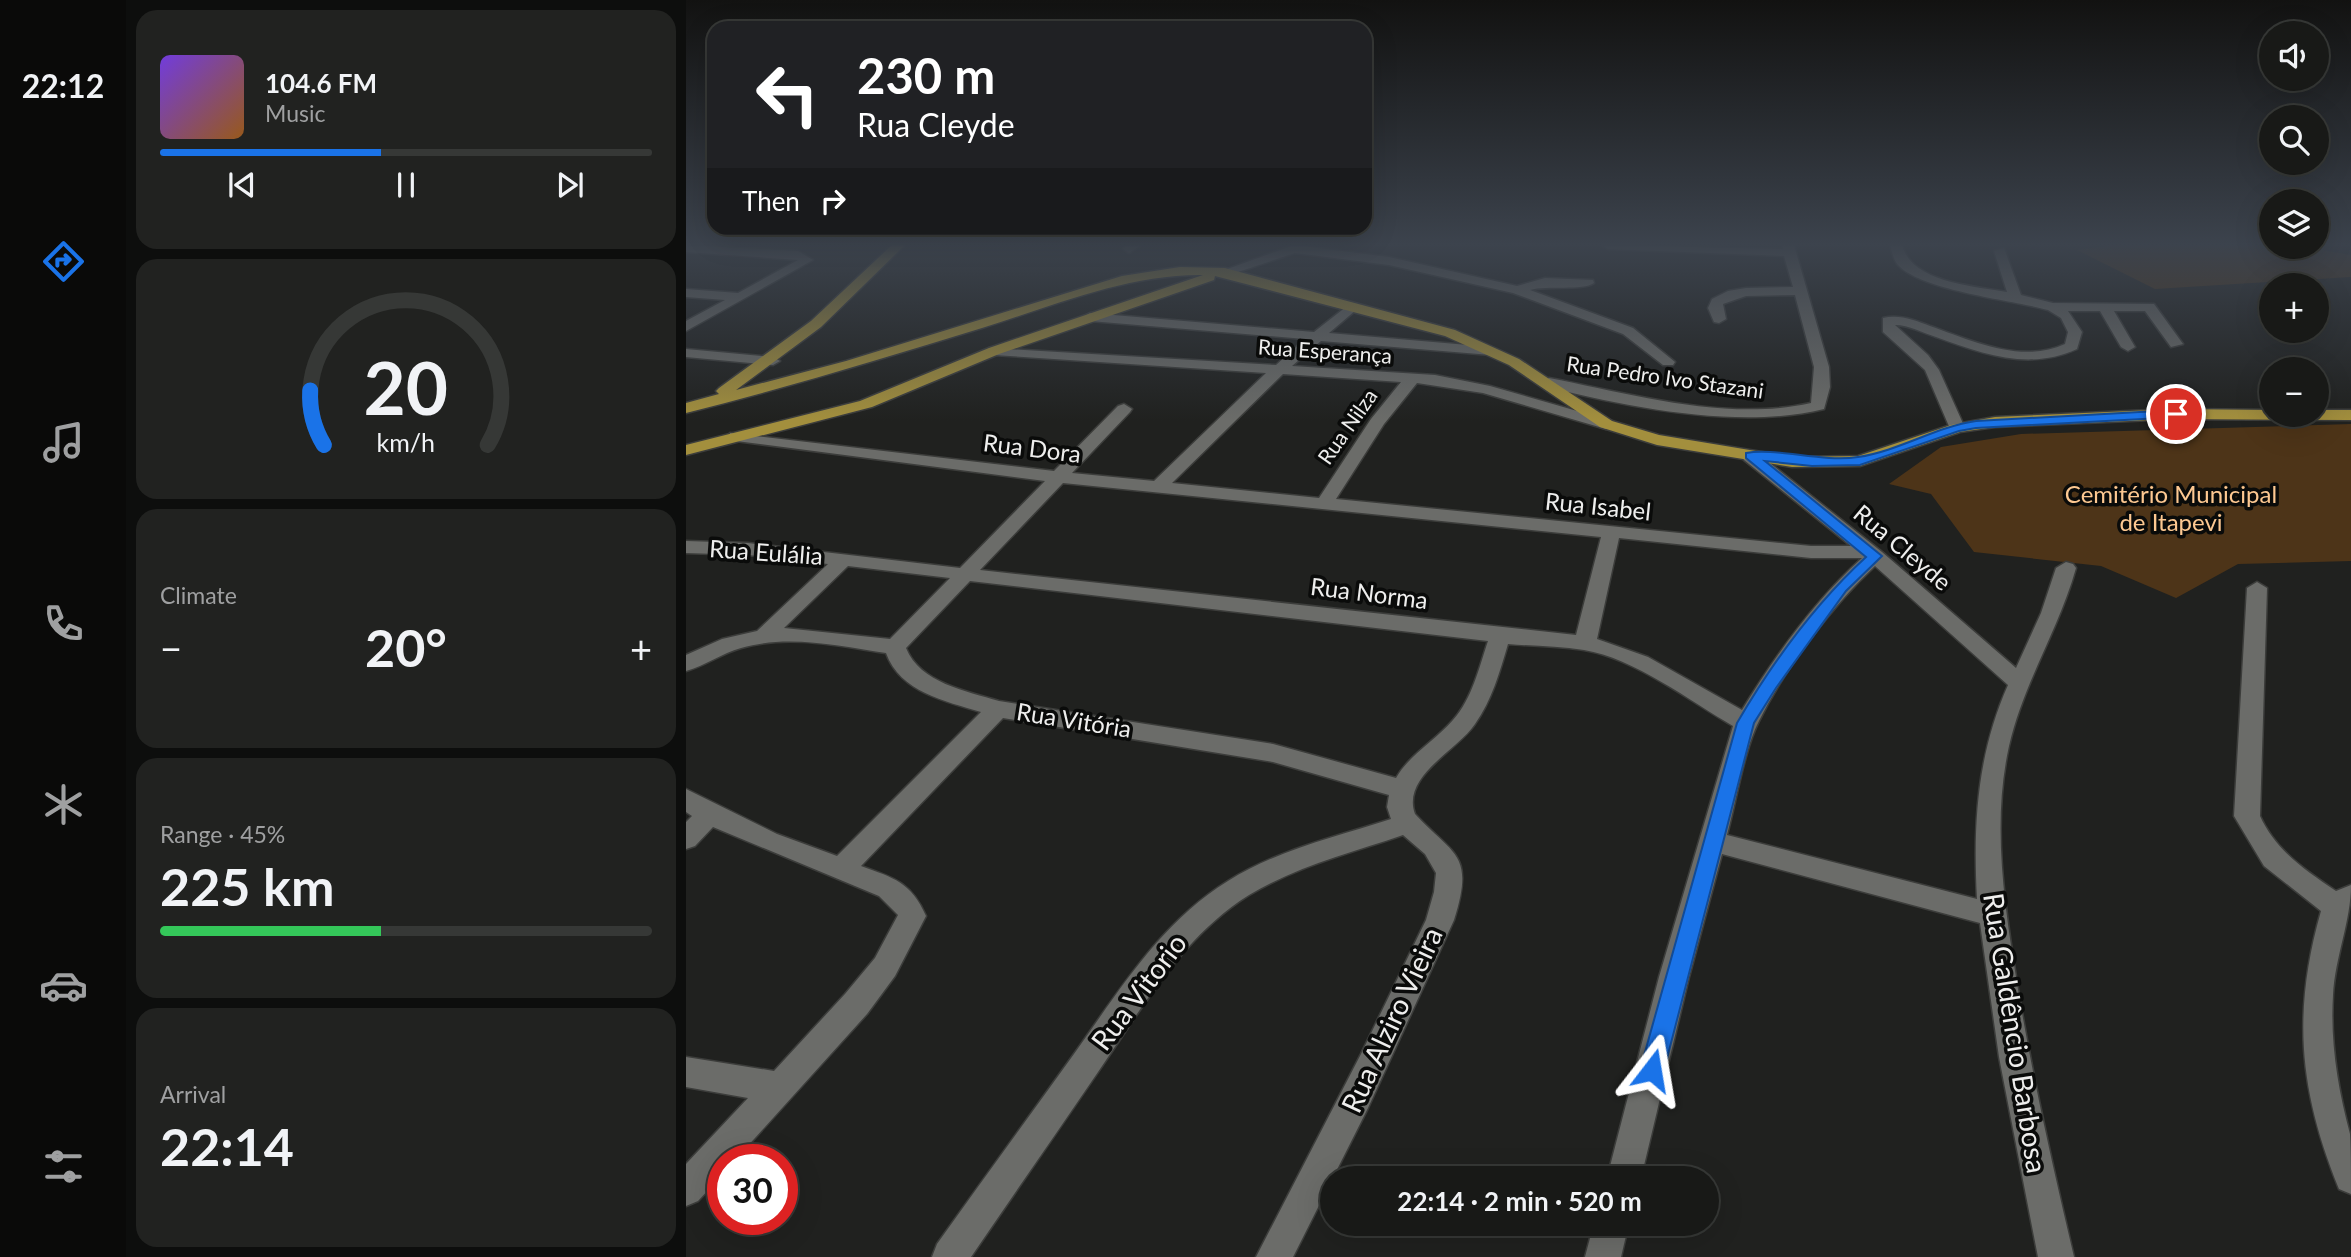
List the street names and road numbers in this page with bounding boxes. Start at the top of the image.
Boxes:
street label: Rua Esperança [1257,333,1393,368]
street label: Rua Pedro Ivo Stazani [1565,350,1765,403]
street label: Rua Nilza [1312,384,1382,469]
street label: Rua Dora [982,427,1083,468]
street label: Rua Isabel [1544,486,1653,525]
street label: Rua Cleyde [1848,498,1958,596]
street label: Rua Eulália [708,533,824,570]
street label: Rua Norma [1309,571,1429,614]
street label: Rua Vitória [1015,696,1134,743]
street label: Rua Galdêncio Barbosa [1977,890,2055,1175]
street label: Rua Alziro Vieira [1333,922,1449,1118]
street label: Rua Vitorio [1083,926,1193,1056]

